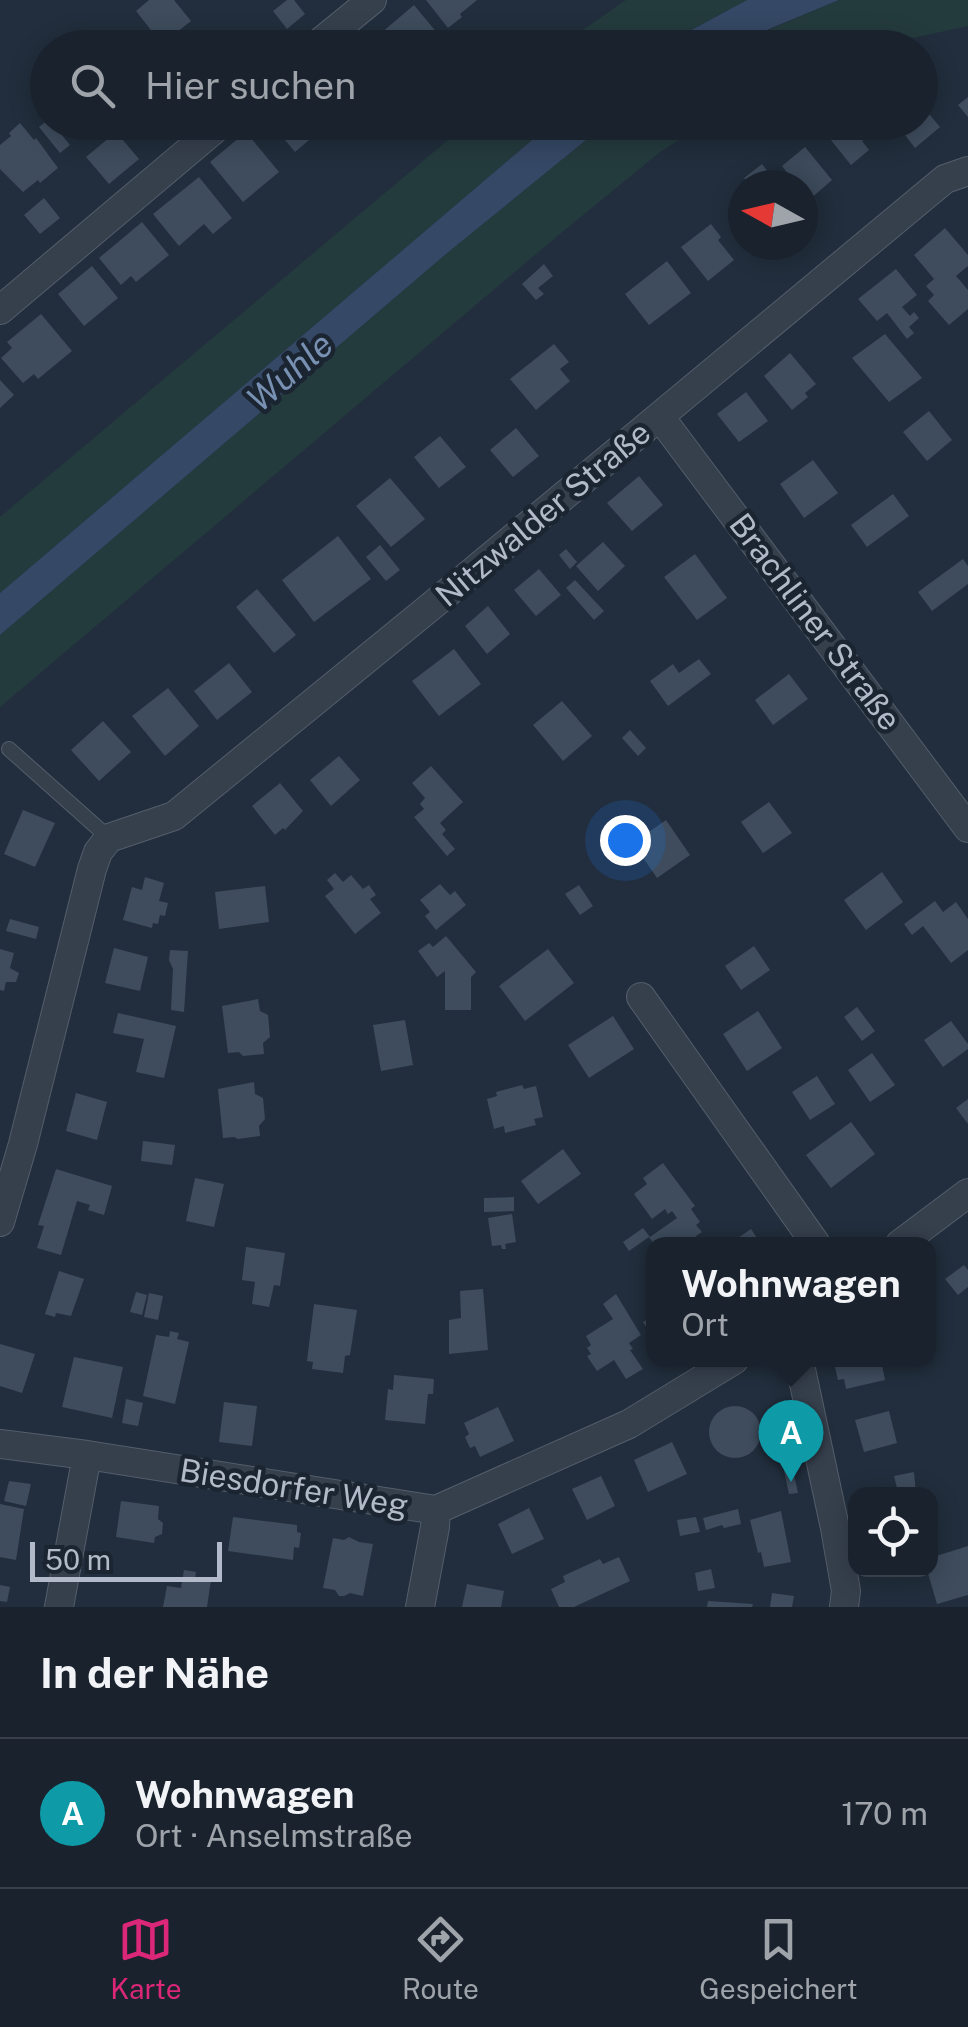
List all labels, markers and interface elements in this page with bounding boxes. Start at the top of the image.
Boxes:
search box [30,30,938,140]
icon: search [65,58,120,113]
text: Hier suchen [145,63,356,108]
north arrow [728,170,818,260]
water label: Wuhle [238,323,341,420]
street label: Nitzwalder Straße [428,413,657,614]
street label: Brachliner Straße [722,506,909,737]
your location [600,815,651,866]
popup [646,1237,936,1367]
text: Wohnwagen [681,1261,901,1306]
text: Ort [681,1306,729,1343]
pin: A [758,1400,824,1482]
street label: Biesdorfer Weg [177,1451,411,1524]
map controls [848,1487,938,1577]
button: locate [848,1487,938,1577]
scale bar [30,1537,222,1582]
text: 50 m [45,1543,111,1576]
text: In der Nähe [40,1648,269,1697]
text: Wohnwagen [135,1772,355,1817]
text: A [61,1795,84,1832]
text: 170 m [841,1795,928,1832]
text: Ort · Anselmstraße [135,1817,413,1854]
tab: Karte [110,1912,182,2005]
tab: Route [402,1912,479,2005]
tab: Gespeichert [699,1912,858,2005]

